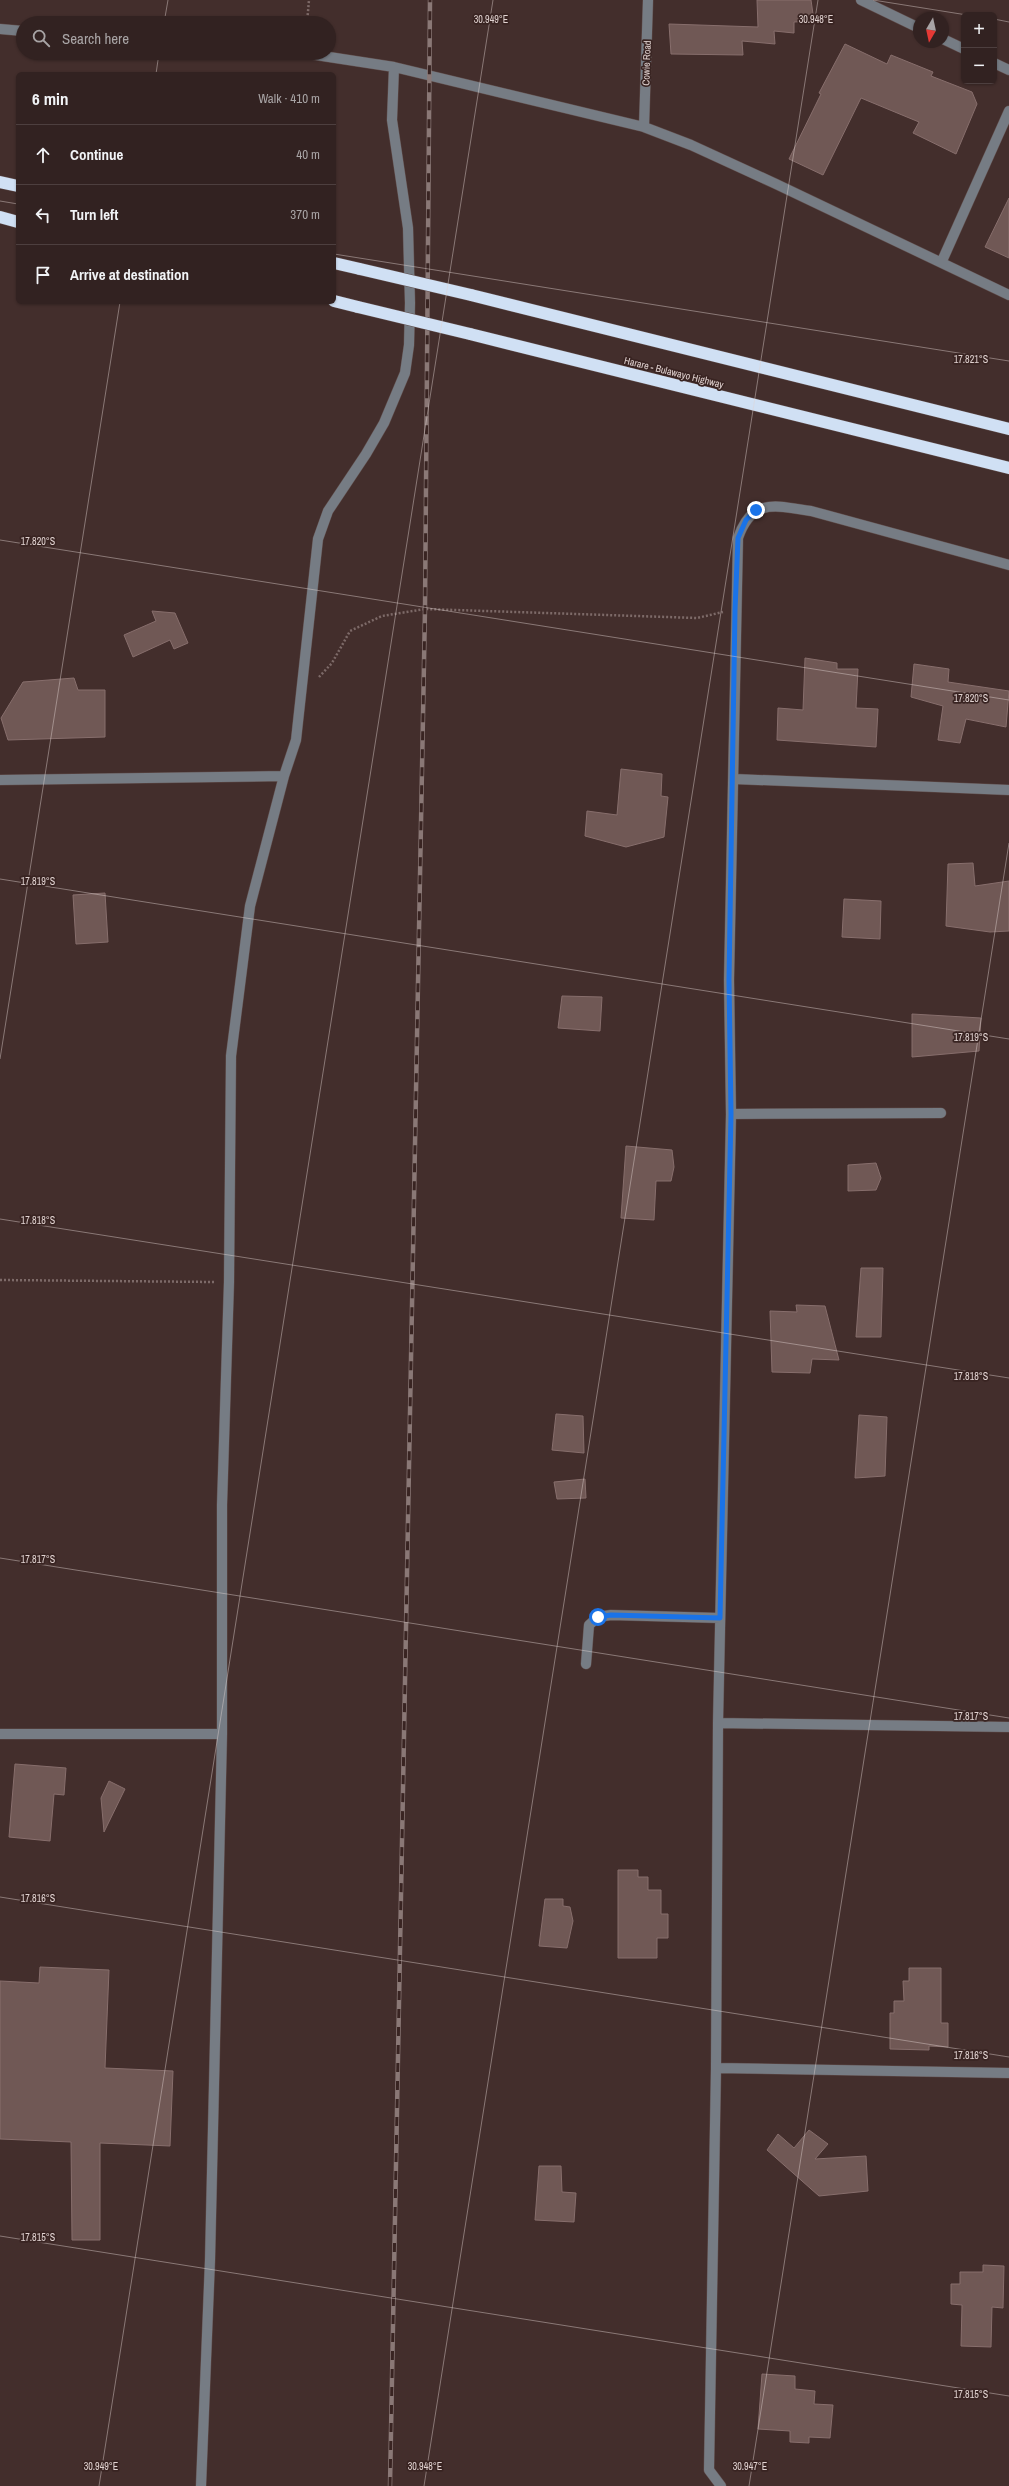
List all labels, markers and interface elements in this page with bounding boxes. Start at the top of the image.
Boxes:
north arrow [913,12,949,48]
map controls [961,12,997,84]
button: + [961,12,997,48]
text: 30.949°E [474,13,508,26]
text: 30.948°E [799,13,833,26]
search box [16,16,336,60]
icon: search [30,27,52,49]
text: Search here [62,28,129,49]
street label: Cowie Road [639,40,654,86]
button: − [961,48,997,84]
text: 6 min [32,87,68,110]
text: Walk · 410 m [258,90,320,107]
icon: ahead [32,144,54,166]
text: Continue [70,144,123,165]
text: 40 m [296,146,320,163]
icon: left [32,204,54,226]
text: Turn left [70,204,118,225]
text: 370 m [290,206,320,223]
icon: arrive [32,264,54,286]
text: Arrive at destination [70,264,189,285]
text: 17.821°S [954,353,989,366]
street label: Harare - Bulawayo Highway [623,354,726,391]
route end [747,501,765,519]
text: 17.820°S [21,535,56,548]
text: 17.820°S [954,692,989,705]
text: 17.819°S [21,875,56,888]
text: 17.819°S [954,1031,989,1044]
text: 17.818°S [21,1214,56,1227]
text: 17.818°S [954,1370,989,1383]
text: 17.817°S [21,1553,56,1566]
route start [589,1608,607,1626]
text: 17.817°S [954,1710,989,1723]
text: 17.816°S [21,1892,56,1905]
text: 17.816°S [954,2049,989,2062]
text: 17.815°S [21,2231,56,2244]
text: 17.815°S [954,2388,989,2401]
text: 30.949°E [84,2460,118,2473]
text: 30.948°E [408,2460,442,2473]
text: 30.947°E [733,2460,767,2473]

